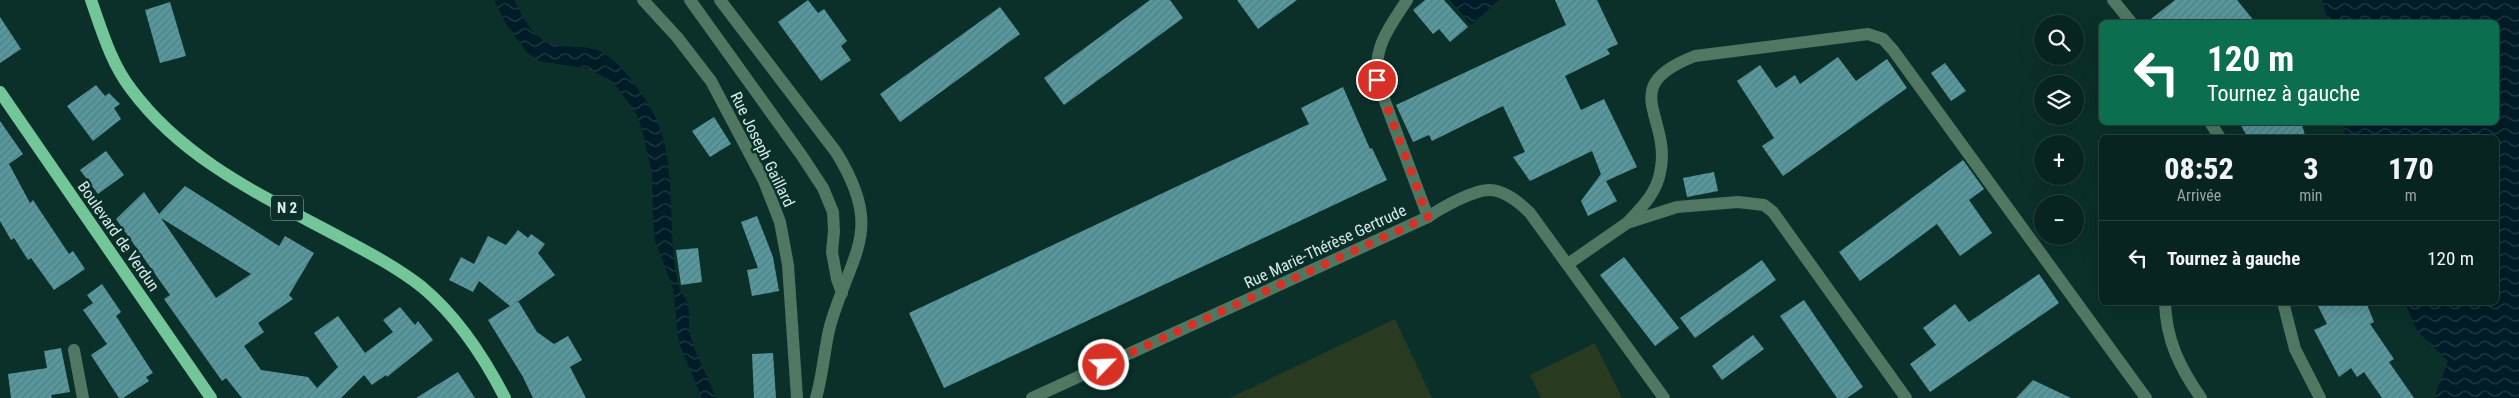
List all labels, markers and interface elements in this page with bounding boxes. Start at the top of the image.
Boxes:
map controls [2034,15,2084,245]
button: search [2034,15,2084,65]
text: 120 m [2207,39,2294,80]
icon: left [2124,40,2189,105]
pin [1356,59,1398,101]
icon: arrive [1363,66,1391,94]
button: layers [2034,75,2084,125]
text: Tournez à gauche [2207,81,2360,106]
street label: Rue Joseph Gaillard [726,89,799,210]
button: + [2034,135,2084,185]
text: 08:52 [2164,151,2234,186]
text: 3 [2303,151,2318,186]
text: 170 [2388,151,2434,186]
street label: Boulevard de Verdun [74,178,164,295]
text: Arrivée [2177,186,2221,205]
text: min [2299,186,2323,205]
text: m [2405,186,2417,205]
button: − [2034,195,2084,245]
road number: N 2 [271,196,303,220]
street label: Rue Marie-Thérèse Gertrude [1241,201,1409,292]
icon: left [2124,244,2152,272]
text: Tournez à gauche [2167,247,2300,270]
text: 120 m [2427,247,2474,270]
position arrow [1077,338,1129,390]

